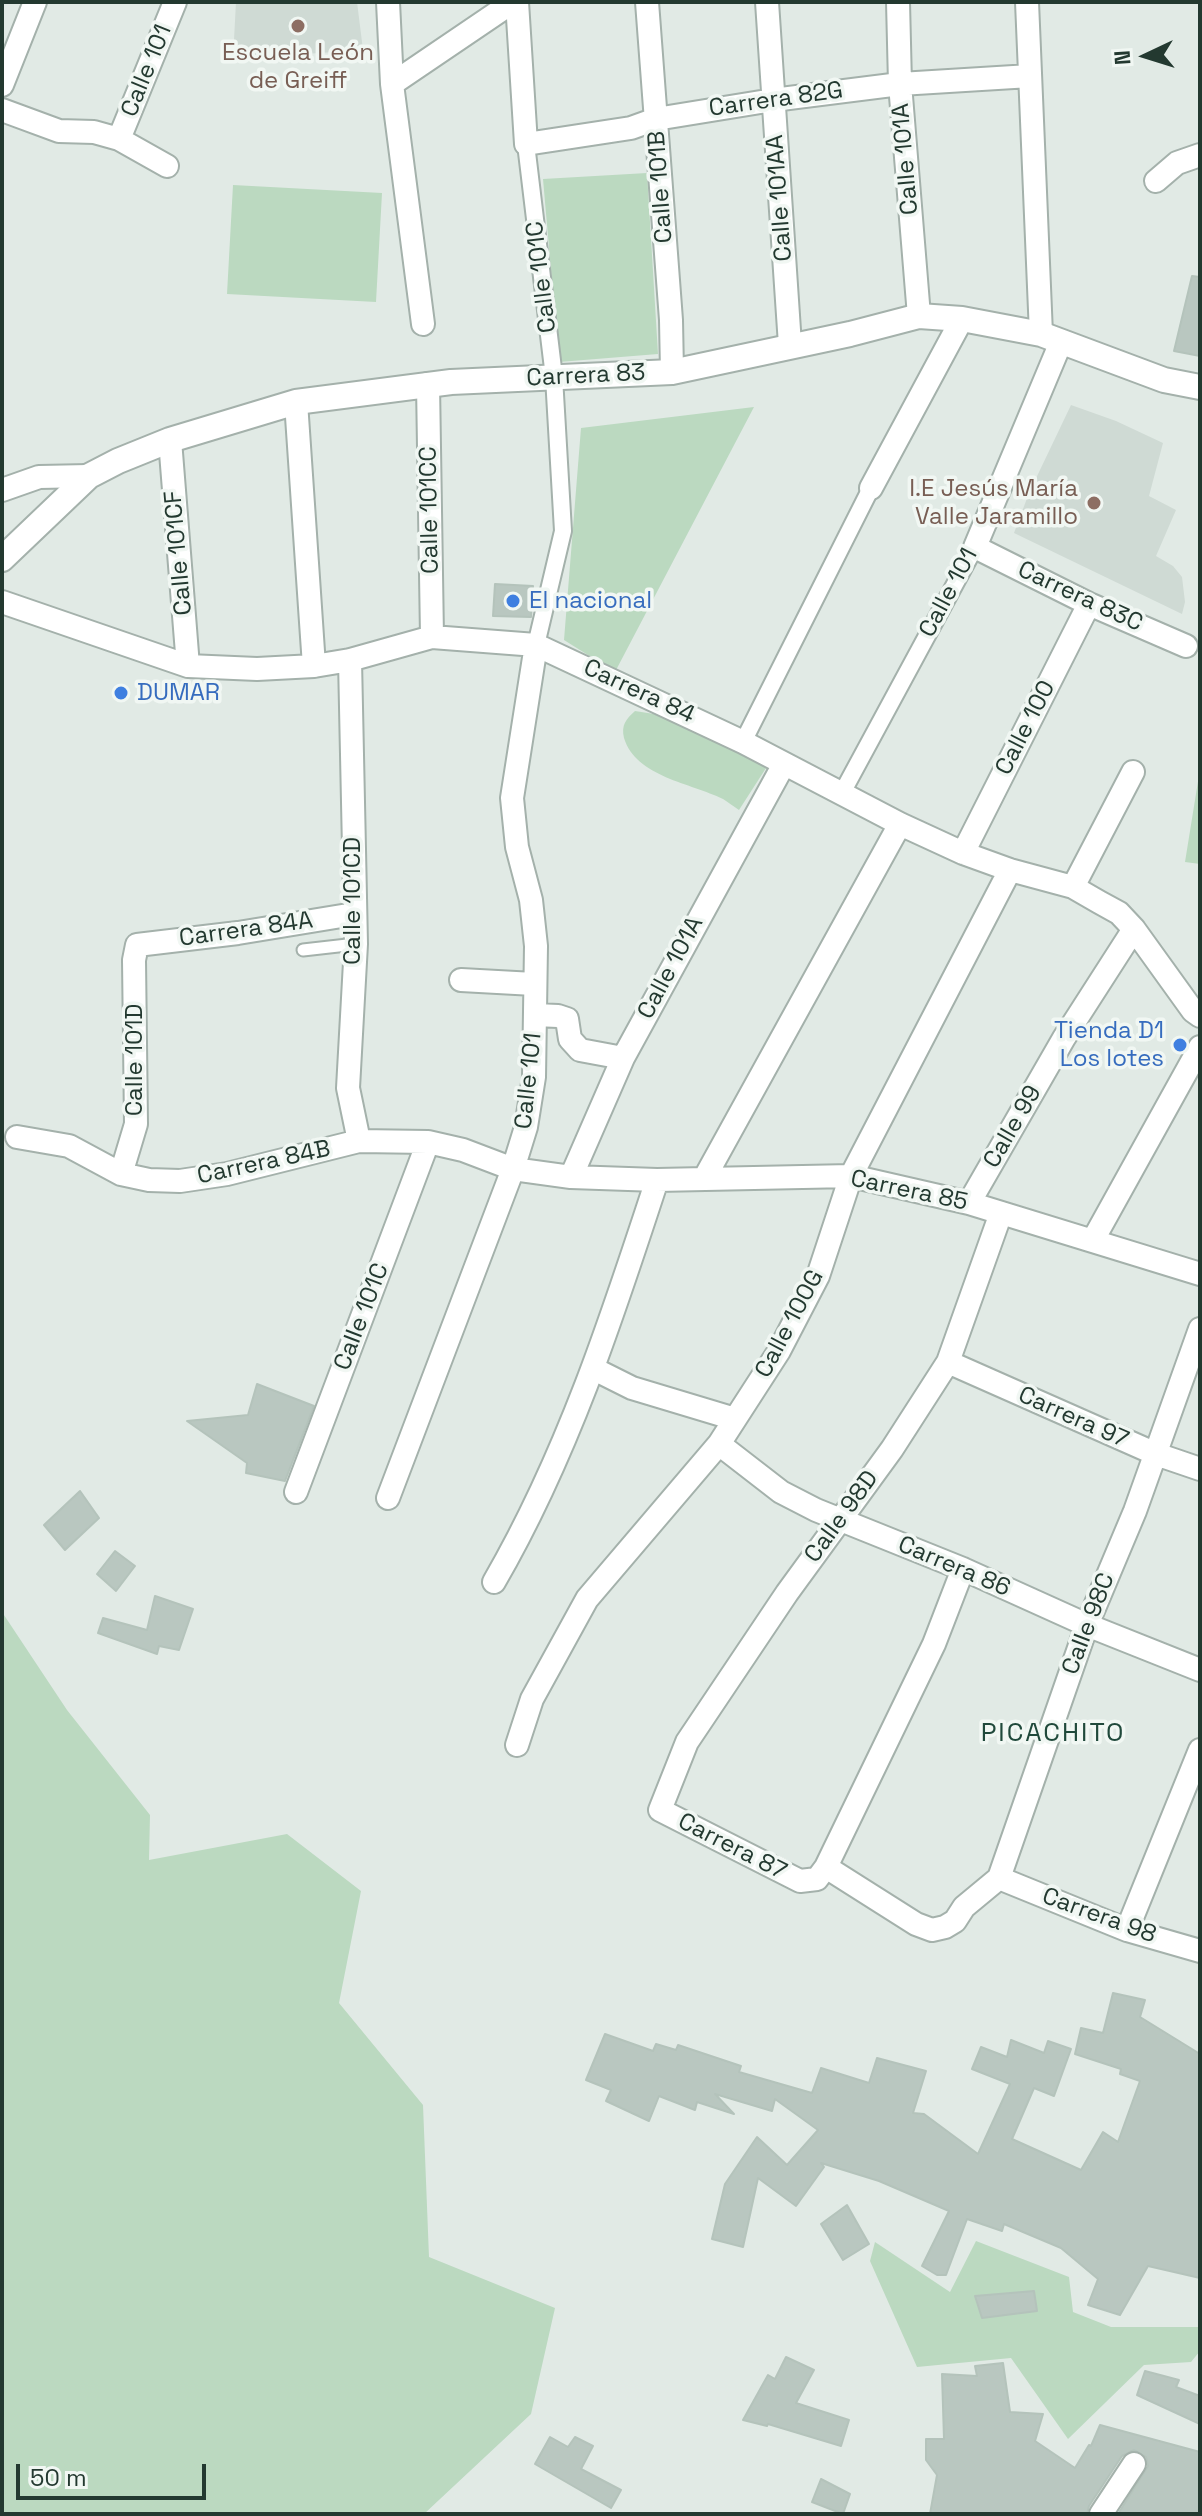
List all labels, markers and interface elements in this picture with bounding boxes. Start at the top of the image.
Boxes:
north arrow [1106,16,1186,96]
marker: Escuela León de Greiff [289,17,307,35]
street label: Calle 101 [116,21,178,121]
place label: Escuela León de Greiff [222,39,374,95]
text: N [1108,49,1137,66]
street label: Carrera 82G [707,76,845,124]
street label: Calle 101A [887,102,925,216]
street label: Calle 101B [643,130,679,244]
street label: Calle 101AA [761,134,799,262]
street label: Calle 101C [521,220,563,334]
street label: Carrera 83 [526,359,646,393]
street label: Calle 101CC [414,446,446,574]
place label: I.E Jesús María Valle Jaramillo [909,475,1078,531]
street label: Calle 101CF [159,489,199,617]
marker: I.E Jesús María Valle Jaramillo [1085,494,1103,512]
street label: Calle 101 [914,544,984,642]
street label: Carrera 83C [1013,556,1147,638]
place label: El nacional [529,587,652,615]
marker: El nacional [504,592,522,610]
street label: Carrera 84 [579,654,699,730]
street label: Calle 100 [990,676,1062,780]
place label: DUMAR [137,679,220,707]
marker: DUMAR [112,684,130,702]
street label: Calle 101CD [339,837,367,965]
street label: Carrera 84A [177,906,315,954]
street label: Calle 101A [632,912,710,1024]
street label: Calle 101D [121,1004,149,1116]
place label: Tienda D1 Los lotes [1054,1017,1164,1073]
street label: Calle 101 [510,1031,548,1131]
marker: Tienda D1 Los lotes [1171,1036,1189,1054]
street label: Calle 99 [978,1081,1048,1173]
street label: Carrera 84B [195,1135,333,1191]
street label: Carrera 85 [848,1165,970,1217]
street label: Calle 101C [328,1259,396,1375]
street label: Calle 100G [750,1265,830,1383]
street label: Carrera 97 [1013,1381,1133,1455]
street label: Calle 98D [799,1465,885,1569]
street label: Carrera 86 [893,1530,1015,1604]
street label: Calle 98C [1056,1569,1122,1679]
district label: PICACHITO [981,1718,1125,1750]
street label: Carrera 87 [673,1807,791,1887]
street label: Carrera 98 [1038,1882,1160,1950]
scale bar [20,2448,210,2498]
text: 50 m [30,2462,87,2493]

